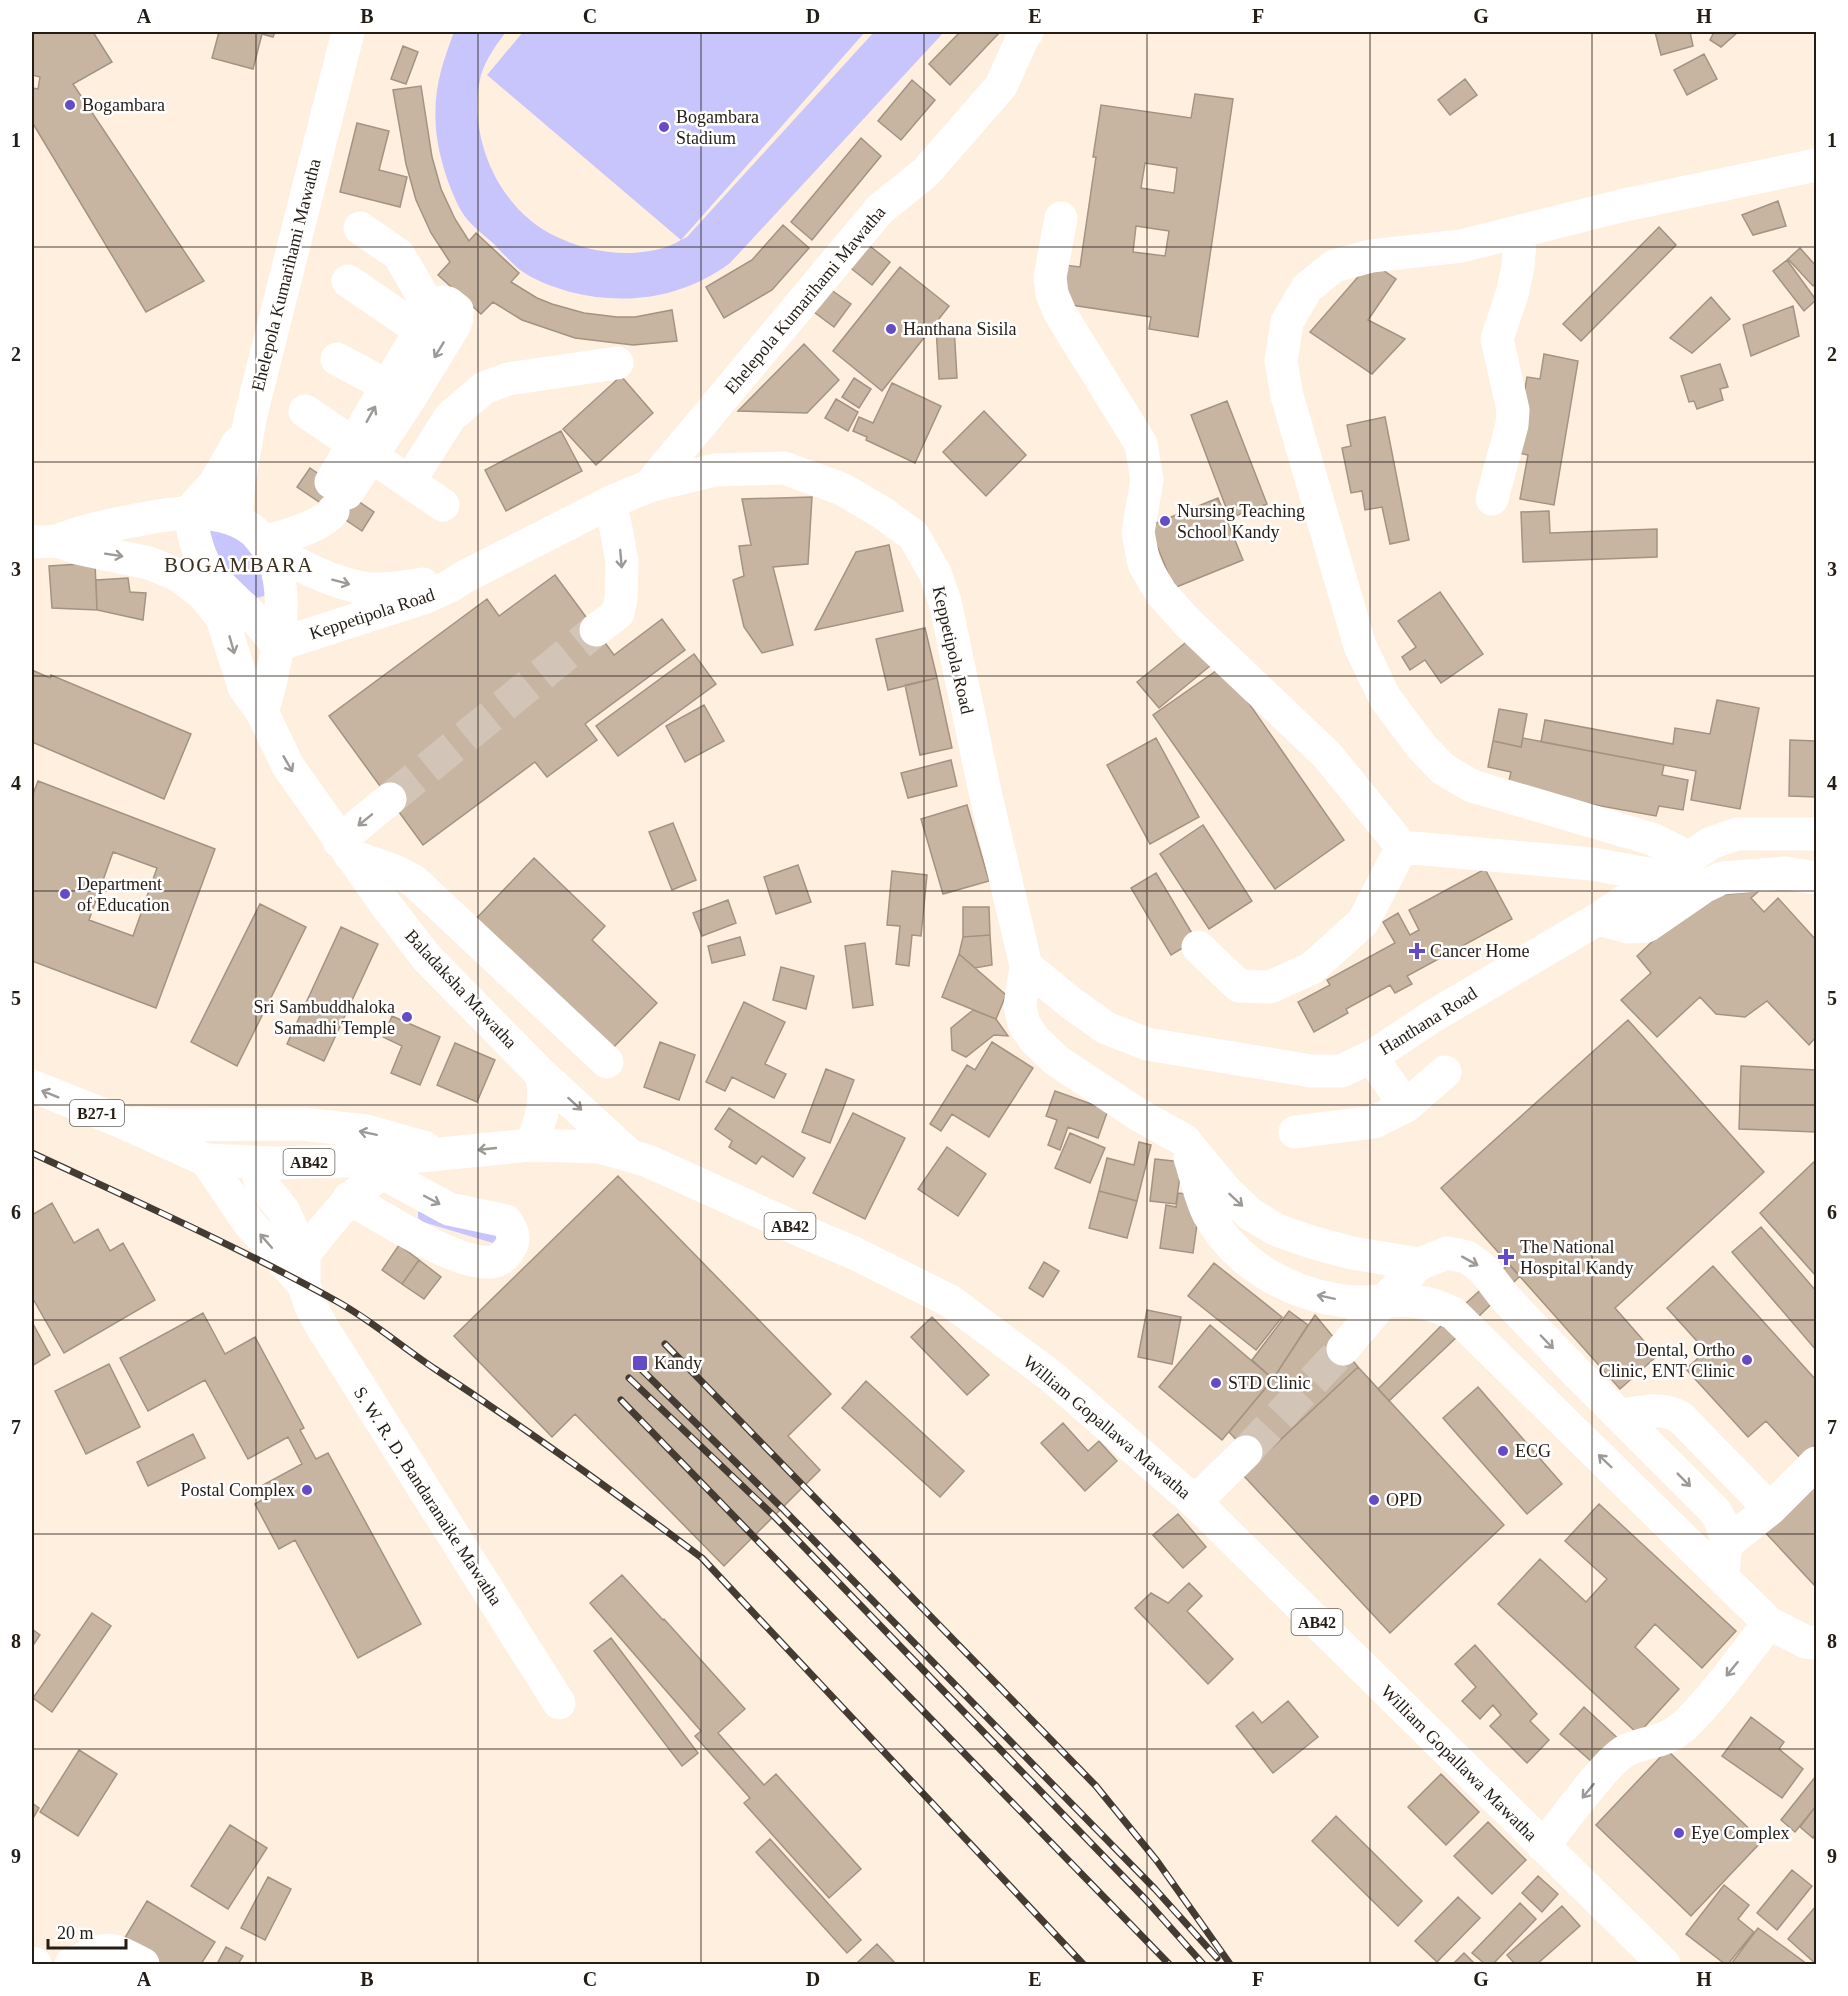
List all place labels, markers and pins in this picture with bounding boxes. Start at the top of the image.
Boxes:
place label: Bogambara [82,95,165,115]
marker: Bogambara [63,98,77,112]
place label: Bogambara Stadium [676,107,759,148]
marker: Bogambara Stadium [657,120,671,134]
place label: Hanthana Sisila [903,319,1016,339]
marker: Hanthana Sisila [884,322,898,336]
place label: Nursing Teaching School Kandy [1177,501,1305,542]
marker: Nursing Teaching School Kandy [1158,514,1172,528]
place label: Department of Education [77,874,169,915]
marker: Department of Education [58,887,72,901]
place label: Cancer Home [1430,941,1529,961]
marker: Cancer Home [1408,942,1426,960]
place label: Sri Sambuddhaloka Samadhi Temple [254,997,395,1038]
marker: Sri Sambuddhaloka Samadhi Temple [400,1010,414,1024]
place label: The National Hospital Kandy [1520,1237,1633,1278]
marker: The National Hospital Kandy [1497,1248,1515,1266]
place label: Dental, Ortho Clinic, ENT Clinic [1599,1340,1735,1381]
place label: Kandy [654,1353,702,1373]
marker: Dental, Ortho Clinic, ENT Clinic [1740,1353,1754,1367]
marker: Kandy [631,1354,649,1372]
place label: STD Clinic [1228,1373,1311,1393]
marker: STD Clinic [1209,1376,1223,1390]
place label: ECG [1515,1441,1551,1461]
marker: ECG [1496,1444,1510,1458]
place label: Postal Complex [180,1480,295,1500]
marker: Postal Complex [300,1483,314,1497]
place label: OPD [1386,1490,1422,1510]
marker: OPD [1367,1493,1381,1507]
place label: Eye Complex [1691,1823,1789,1843]
marker: Eye Complex [1672,1826,1686,1840]

